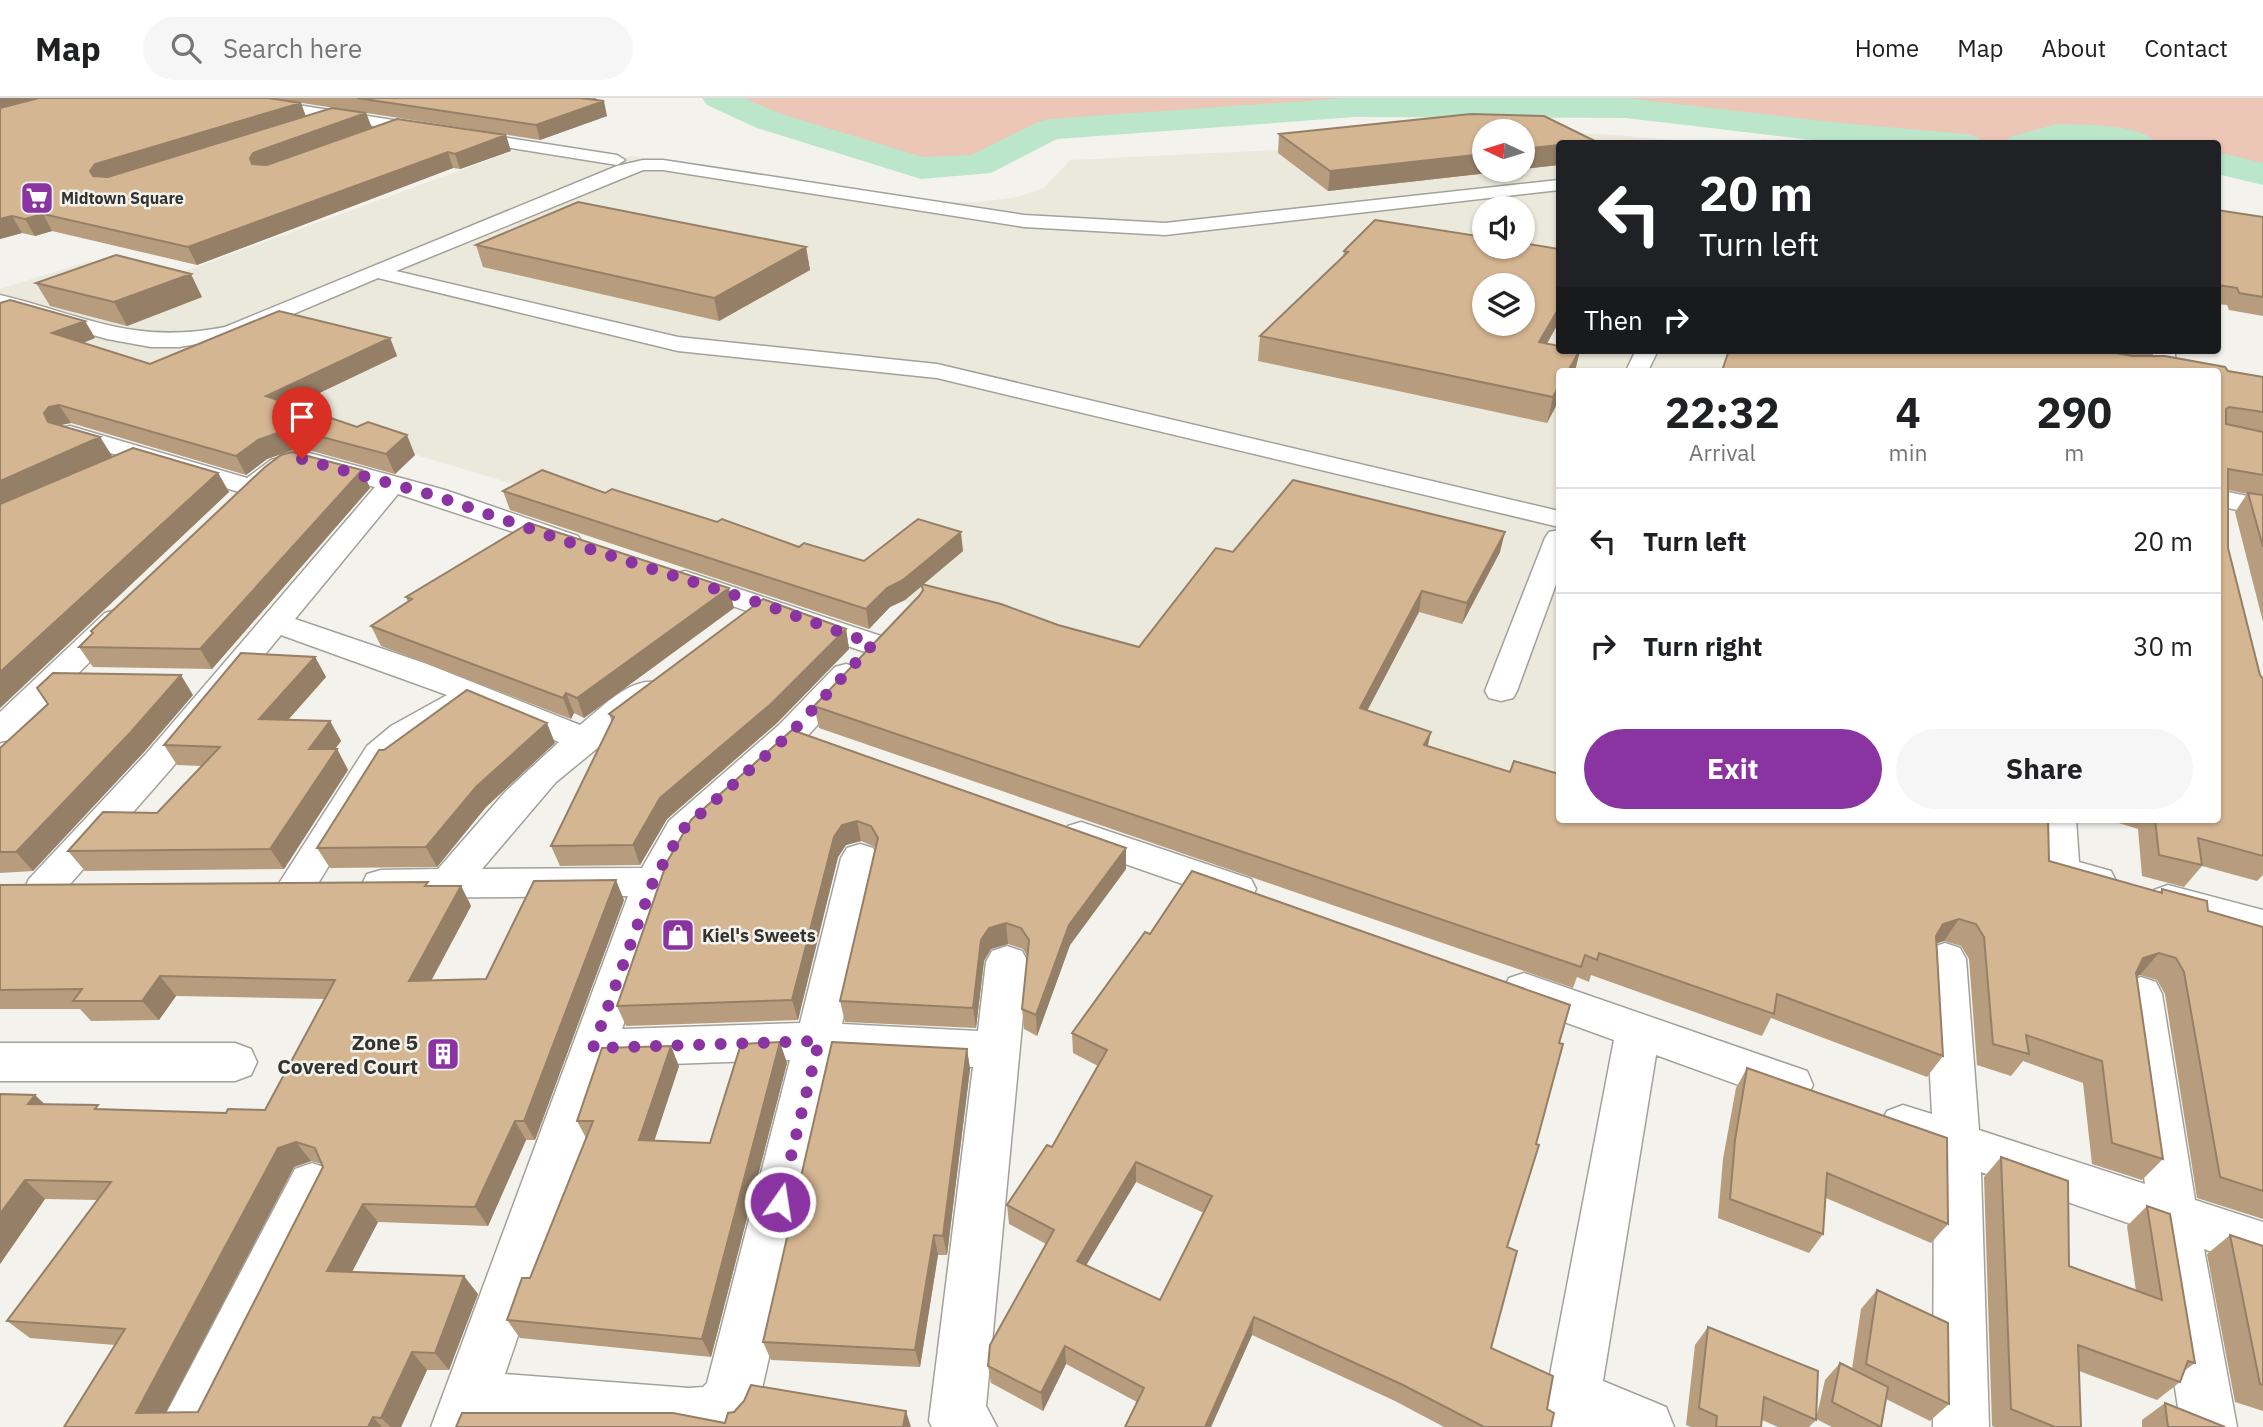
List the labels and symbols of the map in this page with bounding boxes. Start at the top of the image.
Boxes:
north arrow [1472,119,1535,182]
supermarket icon: Midtown Square [18,179,56,217]
place label: Midtown Square [61,188,184,208]
pin [272,387,332,459]
shop icon: Kiel's Sweets [659,916,697,954]
place label: Kiel's Sweets [702,924,816,947]
place label: Zone 5 Covered Court [277,1028,418,1080]
building icon: Zone 5 Covered Court [424,1035,462,1073]
position arrow [743,1165,817,1239]

